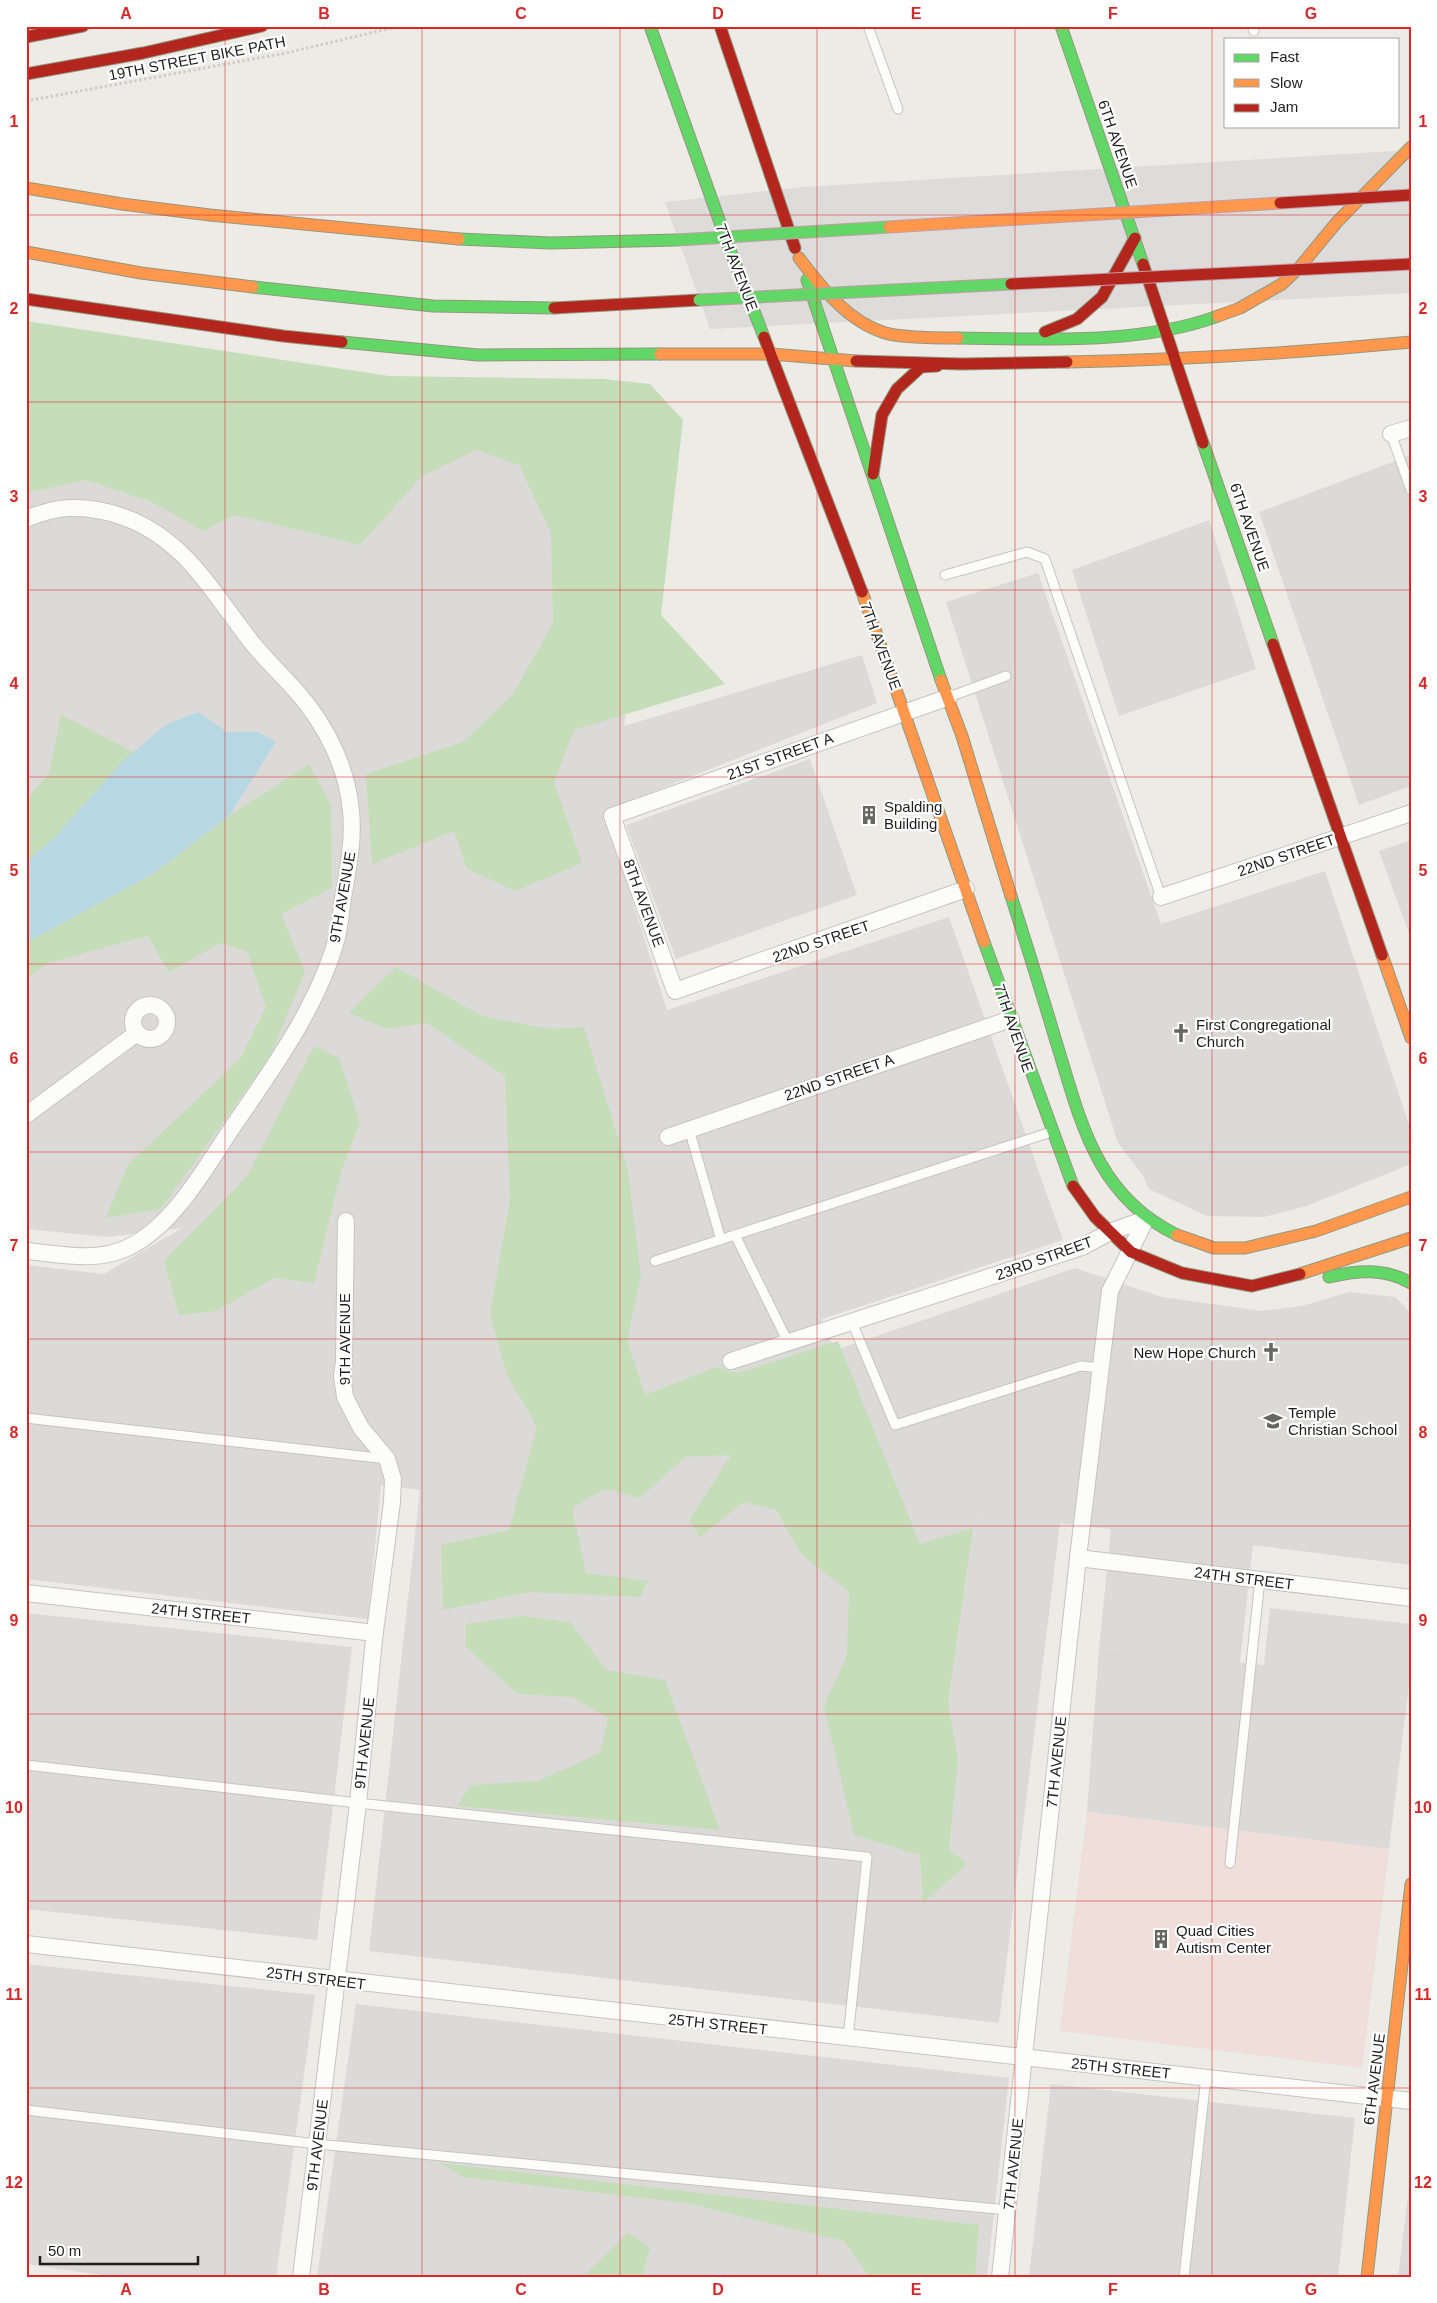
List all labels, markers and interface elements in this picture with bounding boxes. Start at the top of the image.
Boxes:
text: A [120,5,132,22]
text: B [318,5,330,22]
text: C [515,5,527,22]
text: D [712,5,724,22]
text: E [911,5,922,22]
text: F [1108,5,1118,22]
text: G [1305,5,1317,22]
street label: 19TH STREET BIKE PATH [107,32,287,84]
legend [1224,38,1400,128]
text: Fast [1270,48,1300,65]
text: Slow [1270,74,1303,91]
street label: 6TH AVENUE [1095,98,1141,190]
text: Jam [1270,98,1298,115]
text: 1 [10,113,19,130]
text: 1 [1419,113,1428,130]
street label: 7TH AVENUE [713,221,761,313]
text: 2 [10,300,19,317]
text: 2 [1419,300,1428,317]
street label: 6TH AVENUE [1227,481,1273,573]
text: 3 [10,488,19,505]
text: 3 [1419,488,1428,505]
street label: 7TH AVENUE [857,600,905,692]
text: 4 [10,675,19,692]
text: 4 [1419,675,1428,692]
street label: 21ST STREET A [724,729,836,783]
place label: Spalding Building [884,798,942,832]
building icon: Spalding Building [858,804,880,826]
street label: 22ND STREET [1235,830,1337,880]
street label: 9TH AVENUE [326,850,358,944]
street label: 8TH AVENUE [620,857,668,949]
text: 5 [10,862,19,879]
text: 5 [1419,862,1428,879]
street label: 22ND STREET [770,916,872,966]
street label: 7TH AVENUE [991,982,1037,1074]
place label: First Congregational Church [1196,1016,1331,1050]
church icon: First Congregational Church [1170,1022,1192,1044]
text: 6 [10,1050,19,1067]
street label: 22ND STREET A [782,1050,896,1104]
text: 6 [1419,1050,1428,1067]
street label: 23RD STREET [993,1233,1095,1283]
text: 7 [10,1237,19,1254]
text: 7 [1419,1237,1428,1254]
street label: 9TH AVENUE [336,1293,353,1385]
church icon: New Hope Church [1260,1341,1282,1363]
place label: New Hope Church [1133,1344,1256,1361]
place label: Temple Christian School [1288,1404,1397,1438]
school or university icon: Temple Christian School [1262,1410,1284,1432]
text: 8 [10,1424,19,1441]
text: 8 [1419,1424,1428,1441]
street label: 24TH STREET [1193,1563,1295,1593]
street label: 24TH STREET [150,1599,252,1627]
text: 9 [10,1612,19,1629]
text: 9 [1419,1612,1428,1629]
street label: 9TH AVENUE [351,1696,377,1790]
street label: 7TH AVENUE [1043,1715,1069,1809]
text: 10 [5,1799,23,1816]
text: 10 [1414,1799,1432,1816]
place label: Quad Cities Autism Center [1176,1922,1271,1956]
building icon: Quad Cities Autism Center [1150,1928,1172,1950]
street label: 25TH STREET [265,1963,367,1993]
text: 11 [6,1986,23,2003]
text: 11 [1415,1986,1432,2003]
street label: 25TH STREET [667,2010,769,2038]
street label: 6TH AVENUE [1360,2032,1388,2126]
street label: 25TH STREET [1070,2054,1172,2082]
street label: 9TH AVENUE [303,2098,331,2192]
street label: 7TH AVENUE [1000,2117,1026,2211]
text: 12 [5,2174,23,2191]
text: 12 [1414,2174,1432,2191]
scale bar [40,2233,198,2265]
text: 50 m [48,2242,81,2259]
text: A [120,2281,132,2298]
text: B [318,2281,330,2298]
text: C [515,2281,527,2298]
text: D [712,2281,724,2298]
text: E [911,2281,922,2298]
text: F [1108,2281,1118,2298]
text: G [1305,2281,1317,2298]

